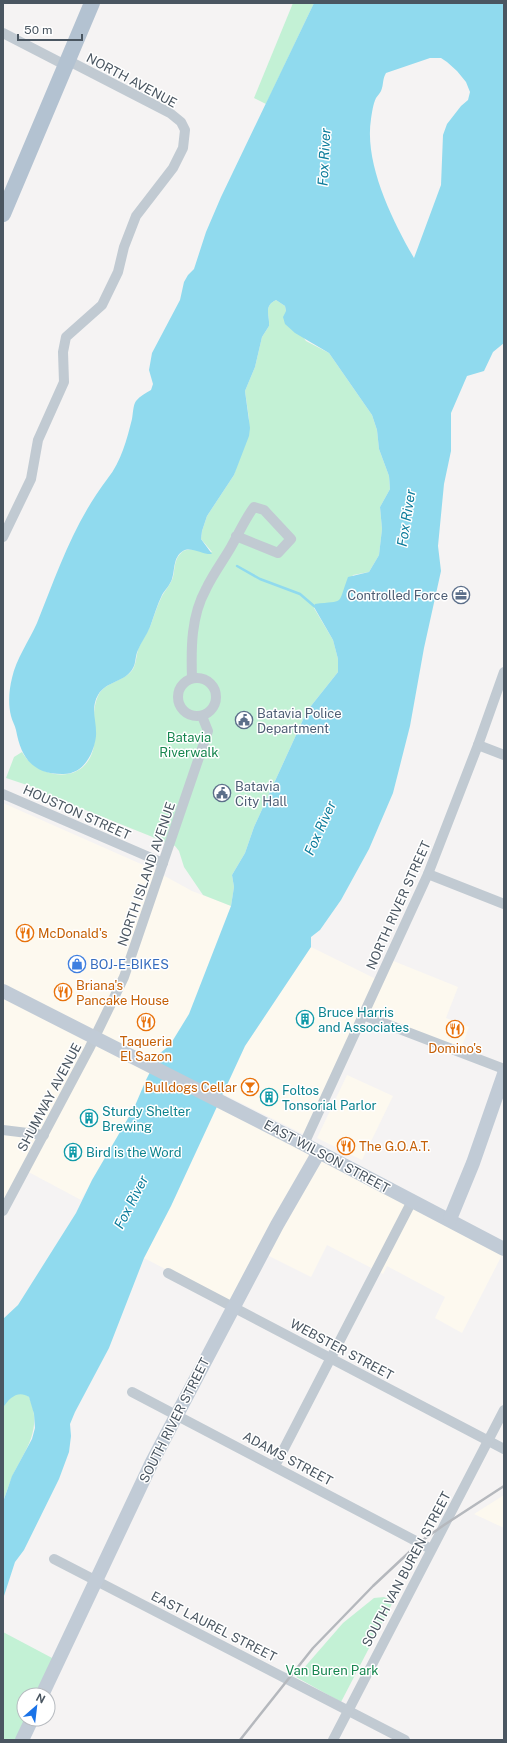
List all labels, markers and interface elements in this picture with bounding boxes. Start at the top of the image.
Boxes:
scale bar [18,16,82,42]
text: 50 m [24,23,52,37]
street label: NORTH AVENUE [84,50,180,111]
water label: Fox River [314,127,334,186]
water label: Fox River [394,487,419,548]
office icon: Controlled Force [451,585,471,605]
place label: Controlled Force [347,588,448,603]
place label: Batavia Police Department [257,706,342,736]
public building icon: Batavia Police Department [234,710,254,730]
park label: Batavia Riverwalk [159,730,219,760]
place label: Batavia City Hall [235,779,287,809]
street label: HOUSTON STREET [21,782,133,843]
public building icon: Batavia City Hall [212,783,232,803]
water label: Fox River [301,798,339,858]
street label: NORTH ISLAND AVENUE [115,800,178,948]
street label: NORTH RIVER STREET [363,838,434,972]
restaurant icon: McDonald's [15,923,35,943]
place label: McDonald's [38,926,108,941]
shop icon: BOJ-E-BIKES [67,954,87,974]
place label: BOJ-E-BIKES [90,957,169,972]
place label: Briana's Pancake House [76,978,169,1008]
restaurant icon: Briana's Pancake House [53,982,73,1002]
place label: Bruce Harris and Associates [318,1005,409,1035]
building icon: Bruce Harris and Associates [295,1009,315,1029]
restaurant icon: Taqueria El Sazon [136,1012,156,1032]
restaurant icon: Domino's [445,1019,465,1039]
place label: Taqueria El Sazon [120,1034,172,1064]
street label: SHUMWAY AVENUE [14,1040,84,1154]
place label: Domino's [428,1041,482,1056]
bar icon: Bulldogs Cellar [240,1077,260,1097]
place label: Bulldogs Cellar [145,1080,237,1095]
place label: Foltos Tonsorial Parlor [282,1083,377,1113]
building icon: Foltos Tonsorial Parlor [259,1087,279,1107]
place label: Sturdy Shelter Brewing [102,1104,190,1134]
building icon: Sturdy Shelter Brewing [79,1108,99,1128]
street label: EAST WILSON STREET [261,1117,392,1196]
restaurant icon: The G.O.A.T. [336,1136,356,1156]
place label: The G.O.A.T. [359,1139,430,1154]
building icon: Bird is the Word [63,1142,83,1162]
place label: Bird is the Word [86,1145,181,1160]
water label: Fox River [111,1172,152,1231]
street label: WEBSTER STREET [288,1316,396,1383]
street label: SOUTH RIVER STREET [136,1355,213,1485]
street label: ADAMS STREET [240,1428,336,1489]
street label: SOUTH VAN BUREN STREET [359,1489,454,1650]
street label: EAST LAUREL STREET [149,1588,279,1665]
park label: Van Buren Park [285,1663,379,1678]
north arrow [16,1687,56,1727]
text: N [34,1691,47,1705]

